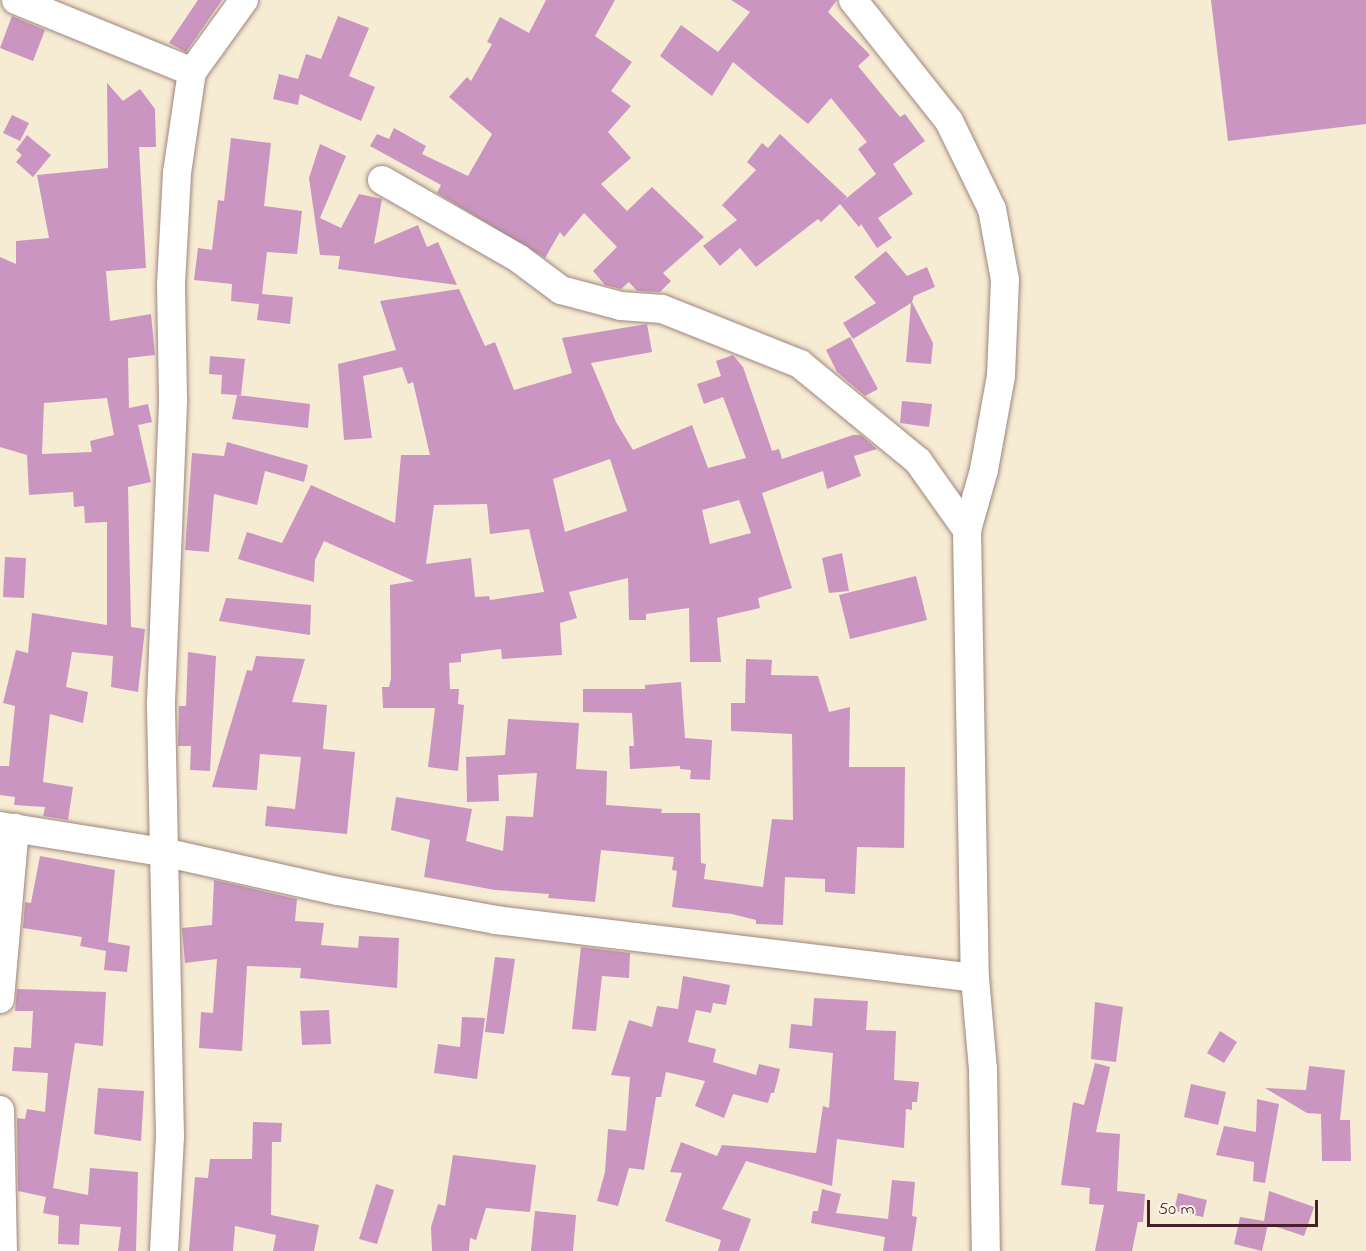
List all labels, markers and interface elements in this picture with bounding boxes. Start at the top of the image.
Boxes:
scale bar [1150,1188,1321,1226]
text: 50 m [1158,1197,1195,1223]

